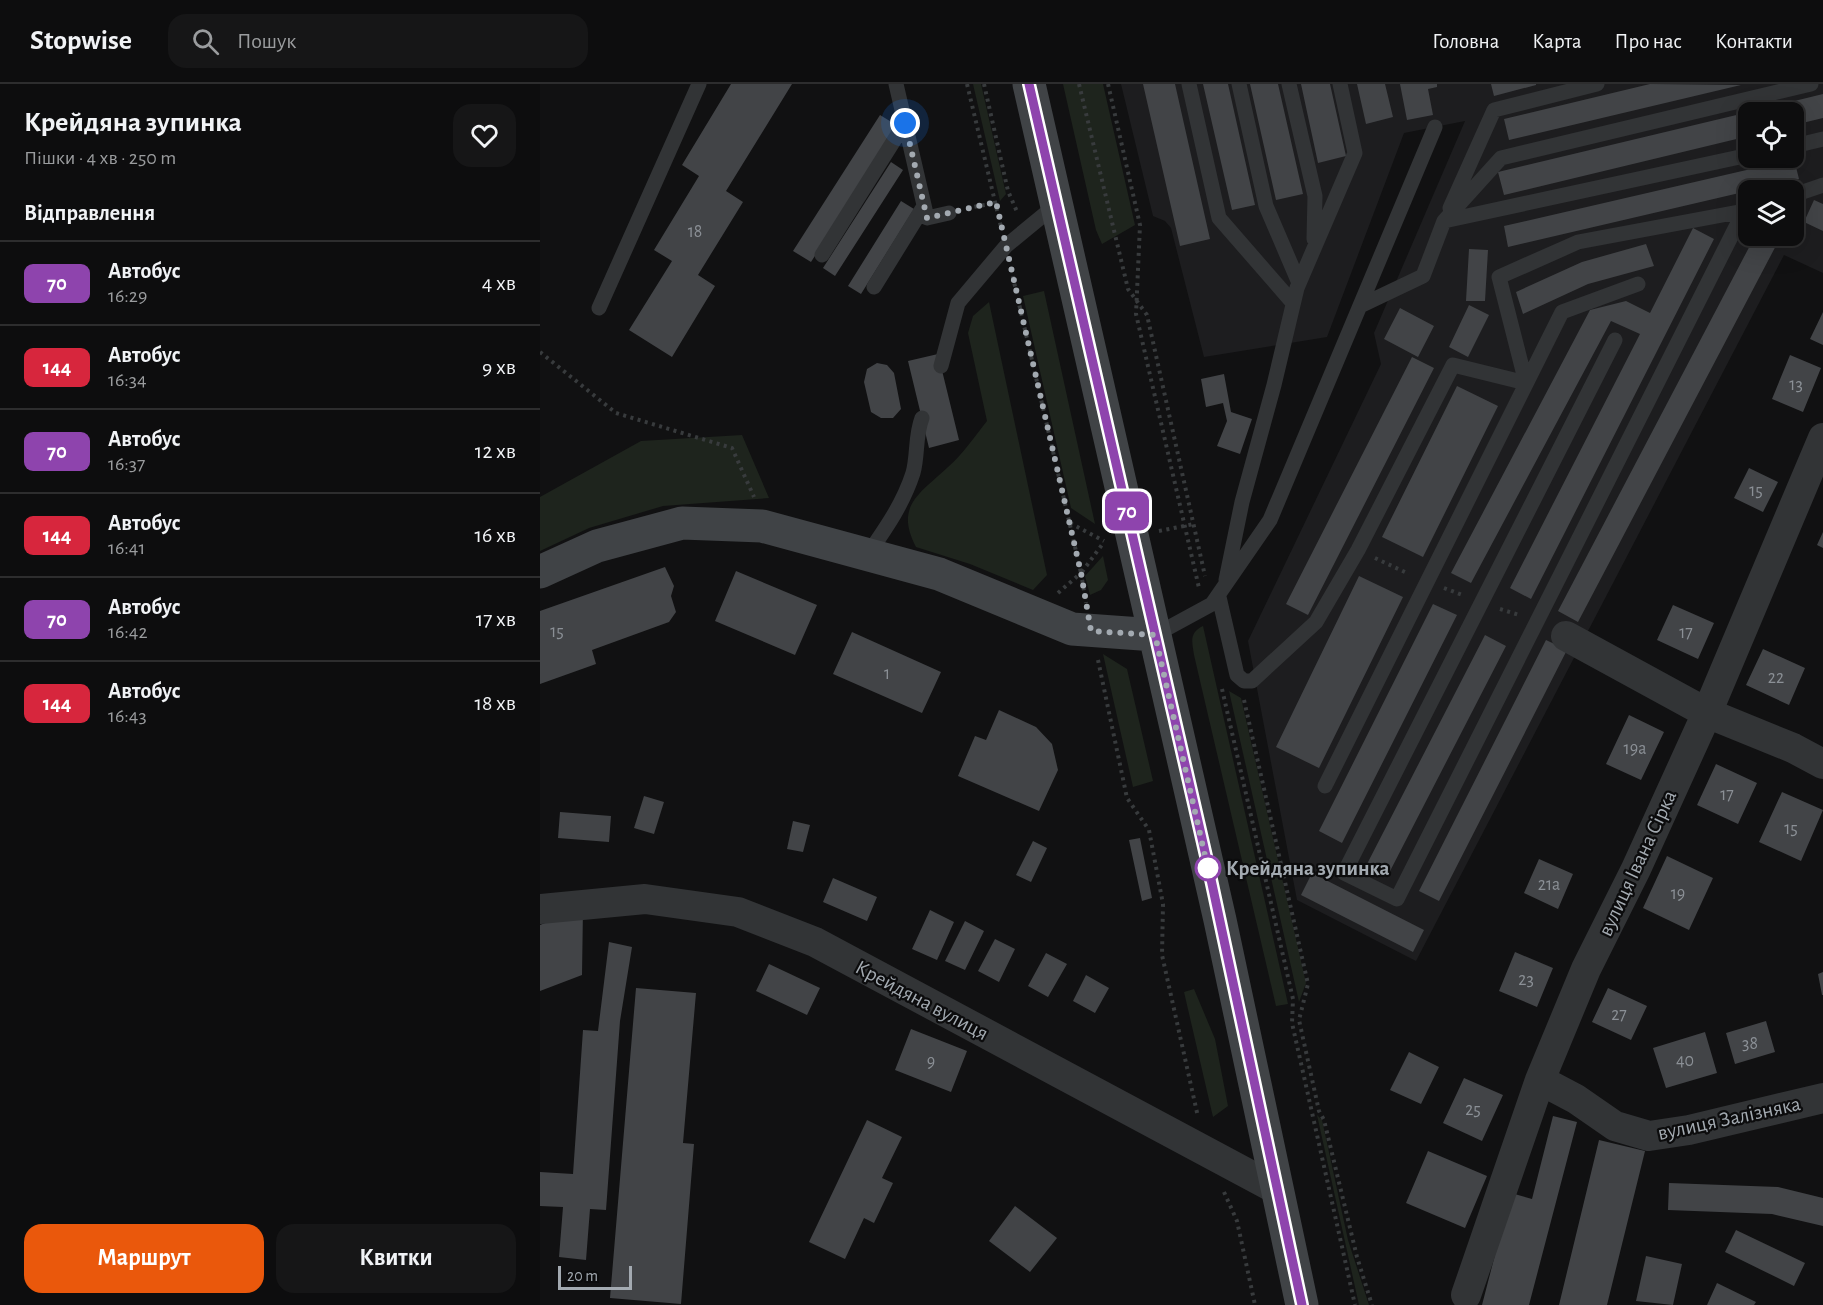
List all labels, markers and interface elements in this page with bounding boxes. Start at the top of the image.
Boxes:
search box [168,14,588,68]
icon: search [189,25,222,58]
text: Stopwise [30,27,132,55]
text: Пошук [237,30,296,52]
text: Головна [1432,31,1499,52]
text: Карта [1532,31,1582,52]
text: Про нас [1615,31,1682,52]
text: Контакти [1715,31,1793,52]
map controls [1738,102,1804,246]
button: locate [1738,102,1804,168]
button: heart [453,104,516,167]
your location [890,108,920,138]
text: Крейдяна зупинка [24,109,242,137]
text: Пішки · 4 хв · 250 m [24,148,176,168]
button: layers [1738,180,1804,246]
text: Відправлення [24,202,155,224]
house number: 18 [688,223,702,241]
text: Автобус [108,260,181,282]
text: 4 хв [482,272,516,294]
text: 70 [47,273,67,294]
text: 16:29 [108,286,147,306]
text: Автобус [108,344,181,366]
text: 9 хв [482,356,516,378]
text: 144 [43,357,71,378]
text: 16:34 [108,370,147,390]
house number: 13 [1789,376,1803,394]
text: Автобус [108,428,181,450]
text: 12 хв [475,440,516,462]
text: 70 [47,441,67,462]
text: 16:37 [108,454,145,474]
house number: 15 [1749,482,1763,500]
line badge: 70 [1100,492,1154,530]
text: 70 [1117,501,1137,522]
text: Автобус [108,512,181,534]
text: 16 хв [475,524,516,546]
text: 144 [43,525,71,546]
text: 16:41 [108,538,145,558]
text: Автобус [108,596,181,618]
text: 17 хв [476,608,516,630]
text: 70 [47,609,67,630]
text: 16:42 [108,622,148,642]
house number: 15 [550,623,564,641]
house number: 17 [1679,624,1693,642]
house number: 1 [884,665,890,683]
house number: 22 [1768,669,1784,687]
text: Автобус [108,680,181,702]
text: 18 хв [474,692,516,714]
text: 144 [43,693,71,714]
text: 16:43 [108,706,147,726]
house number: 19а [1624,740,1646,758]
house number: 17 [1720,786,1734,804]
street label: вулиця Івана Сірка [1594,787,1681,939]
house number: 15 [1784,820,1798,838]
marker: Крейдяна зупинка [1195,855,1221,881]
place label: Крейдяна зупинка [1226,858,1389,879]
house number: 21а [1538,876,1560,894]
house number: 19 [1671,885,1685,903]
street label: Крейдяна вулиця [852,957,992,1044]
house number: 23 [1518,971,1534,989]
house number: 27 [1611,1006,1627,1024]
house number: 38 [1742,1035,1758,1053]
house number: 40 [1676,1052,1694,1070]
house number: 9 [927,1053,935,1071]
street label: вулиця Залізняка [1656,1093,1803,1144]
house number: 25 [1465,1101,1481,1119]
button: Маршрут [24,1224,264,1293]
button: Квитки [276,1224,516,1293]
scale bar [558,1263,632,1290]
text: 20 m [567,1268,598,1284]

